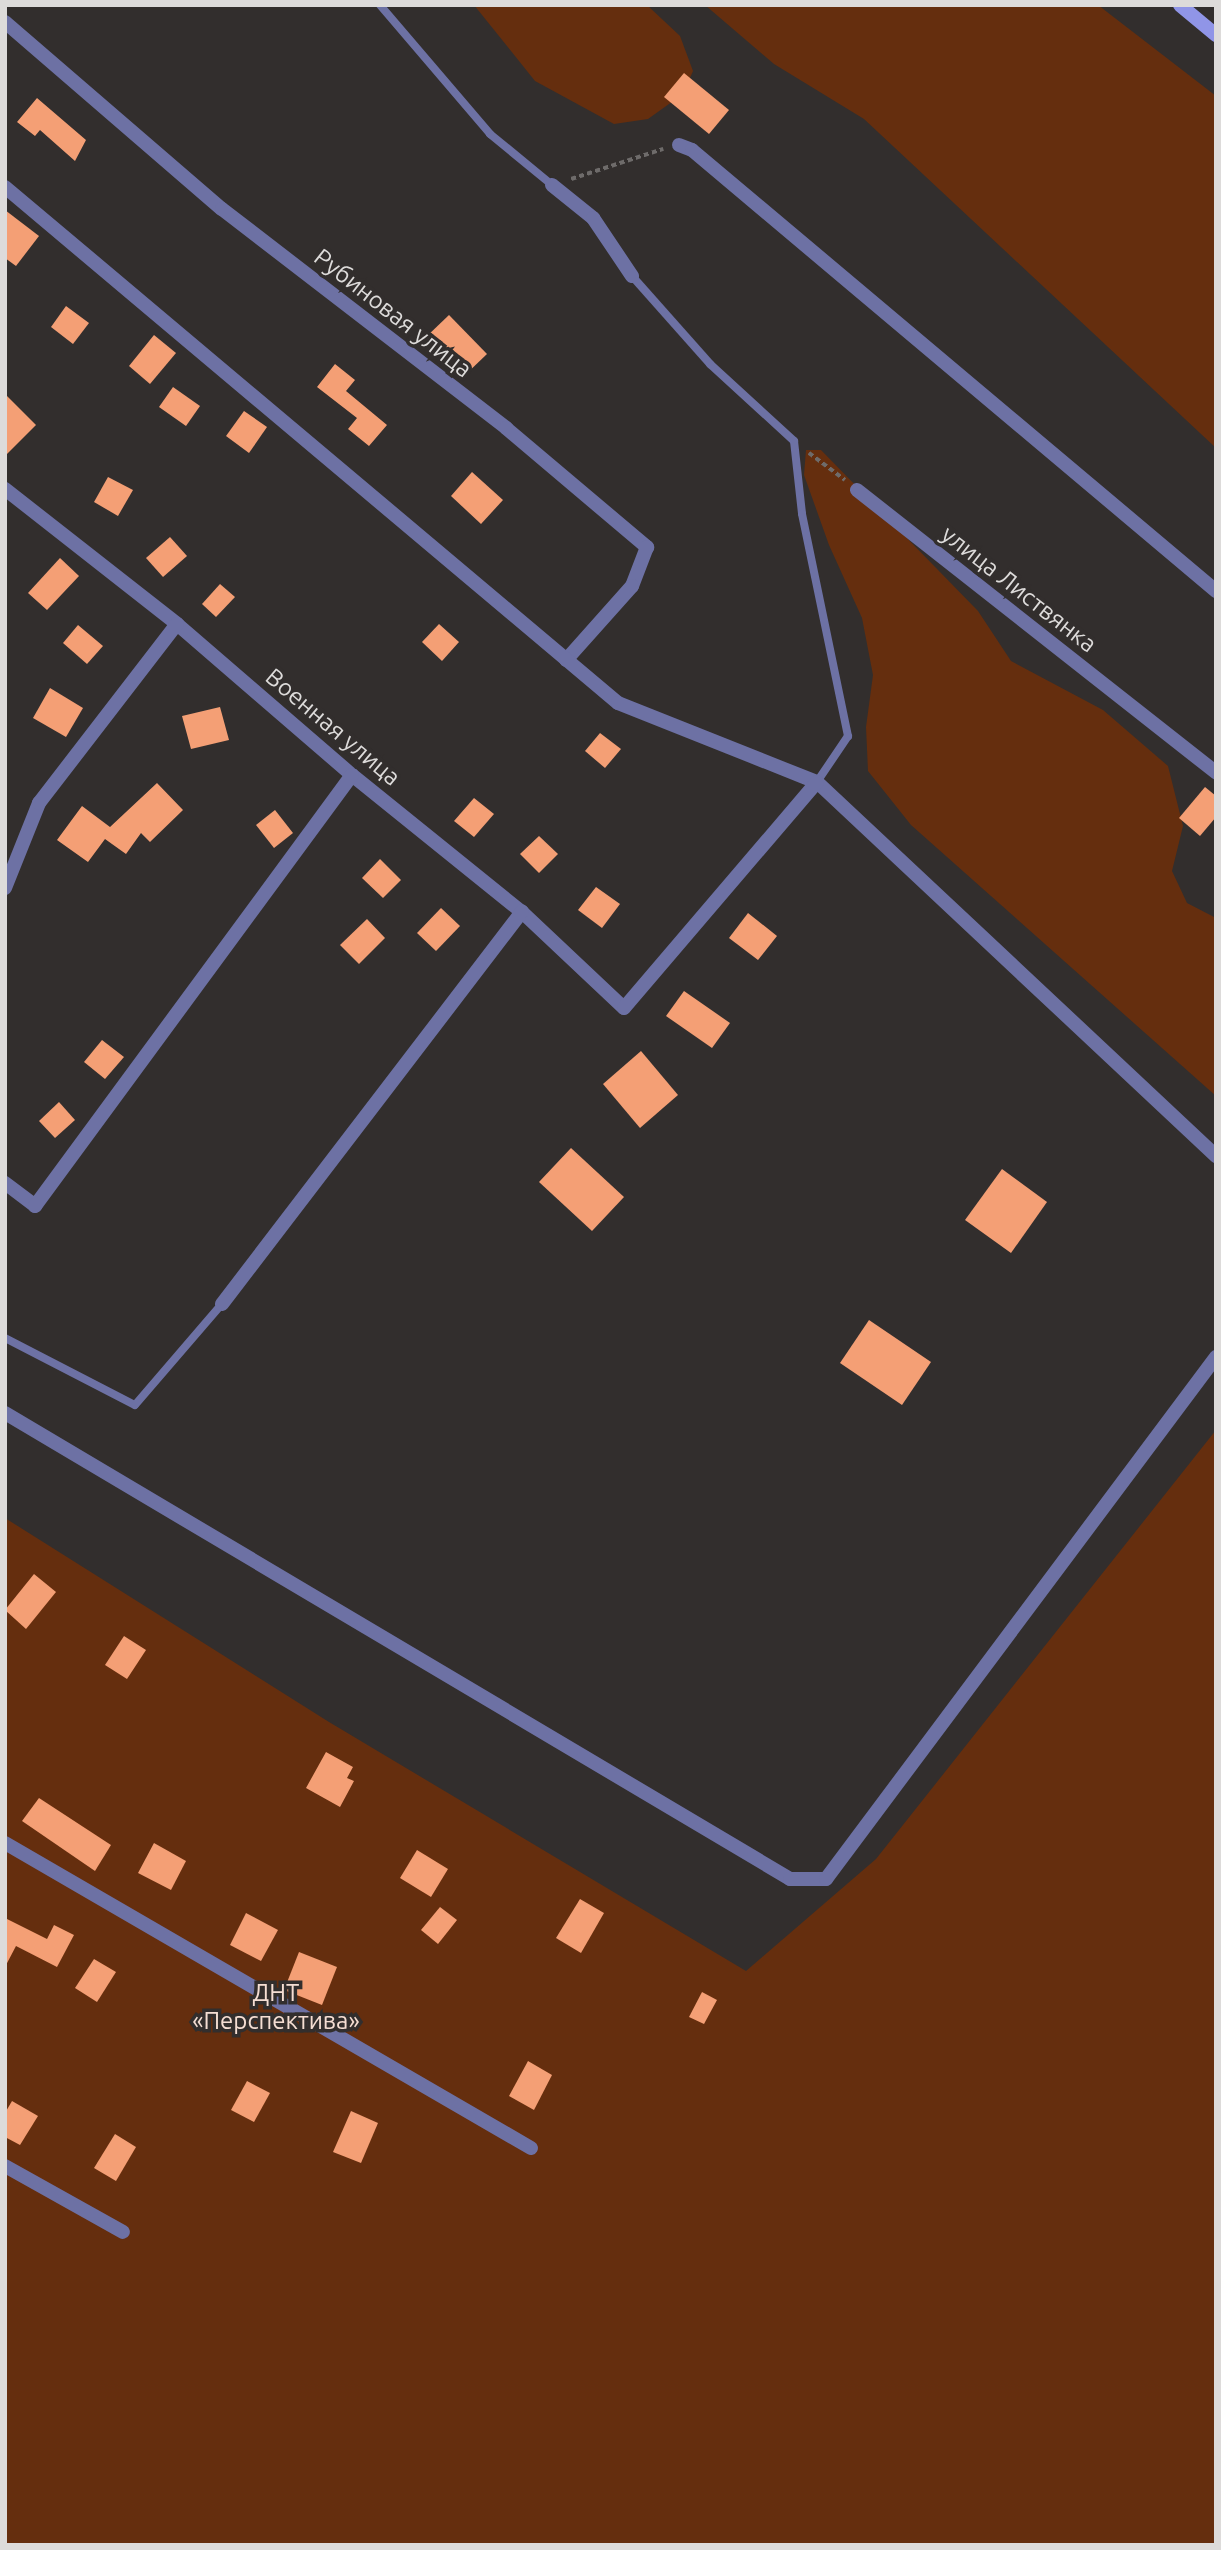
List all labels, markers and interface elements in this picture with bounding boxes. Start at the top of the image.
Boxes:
street label: Рубиновая улица [308,243,478,383]
street label: улица Листвянка [936,519,1102,659]
street label: Военная улица [260,662,406,792]
park label: ДНТ «Перспектива» [192,1979,360,2035]

